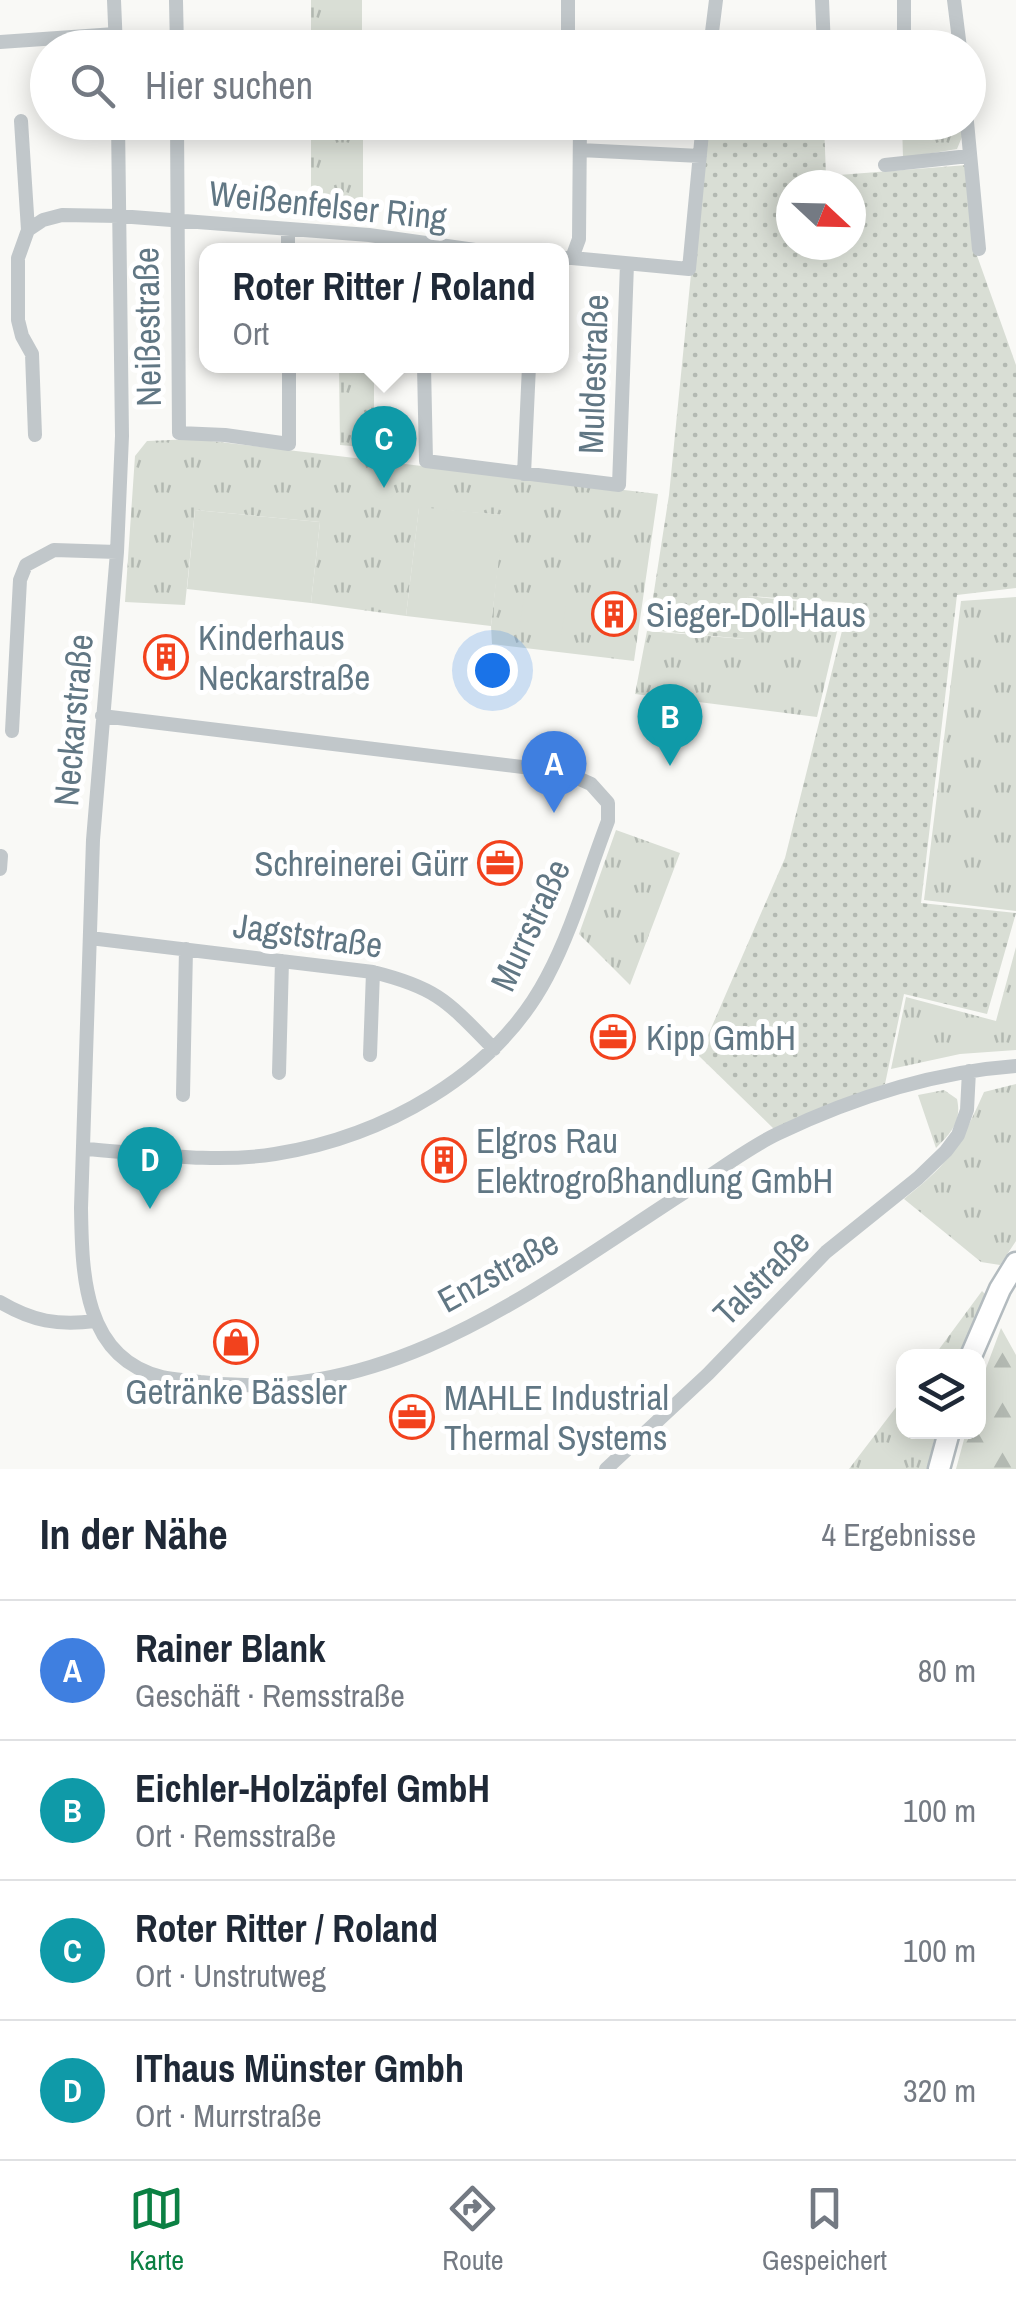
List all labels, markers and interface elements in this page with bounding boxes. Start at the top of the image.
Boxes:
search box [30,30,986,140]
icon: search [65,58,120,113]
text: Hier suchen [145,60,313,111]
street label: Weißenfelser Ring [207,169,449,241]
north arrow [776,170,866,260]
popup [199,243,569,373]
street label: Neißestraße [122,247,172,407]
text: Roter Ritter / Roland [233,261,535,312]
street label: Muldestraße [567,293,619,455]
text: Ort [233,312,269,355]
pin: C [352,406,416,488]
building icon: Sieger-Doll-Haus [591,591,637,637]
place label: Sieger-Doll-Haus [646,591,866,638]
place label: Kinderhaus Neckarstraße [198,614,370,701]
street label: Neckarstraße [42,632,104,808]
building icon: Kinderhaus Neckarstraße [143,634,189,680]
your location [467,645,518,696]
pin: B [638,684,702,766]
pin: A [522,730,586,813]
place label: Schreinerei Gürr [254,840,468,887]
office icon: Schreinerei Gürr [477,840,523,886]
street label: Murrstraße [479,851,581,999]
street label: Jagststraße [230,901,386,969]
office icon: Kipp GmbH [590,1014,636,1060]
place label: Kipp GmbH [646,1014,796,1061]
place label: Elgros Rau Elektrogroßhandlung GmbH [476,1117,833,1204]
pin: D [118,1126,182,1209]
building icon: Elgros Rau Elektrogroßhandlung GmbH [421,1137,467,1183]
street label: Talstraße [702,1218,820,1336]
street label: Enzstraße [429,1219,567,1323]
shop icon: Getränke Bässler [213,1319,259,1365]
map controls [896,1349,986,1439]
button: layers [896,1349,986,1439]
place label: Getränke Bässler [125,1368,347,1415]
place label: MAHLE Industrial Thermal Systems [444,1374,669,1461]
office icon: MAHLE Industrial Thermal Systems [389,1394,435,1440]
text: In der Nähe [40,1506,228,1562]
text: 4 Ergebnisse [821,1513,976,1556]
text: Rainer Blank [135,1623,326,1674]
text: A [63,1649,82,1692]
text: 80 m [918,1649,976,1692]
text: Geschäft · Remsstraße [135,1674,405,1717]
text: Eichler-Holzäpfel GmbH [135,1763,490,1814]
text: B [63,1789,82,1832]
text: 100 m [903,1789,976,1832]
text: Ort · Remsstraße [135,1814,336,1857]
text: Roter Ritter / Roland [135,1903,438,1954]
text: C [63,1929,82,1972]
text: 100 m [903,1929,976,1972]
text: Ort · Unstrutweg [135,1954,326,1997]
text: IThaus Münster Gmbh [135,2043,464,2094]
text: D [63,2069,82,2112]
text: 320 m [903,2069,976,2112]
text: Ort · Murrstraße [135,2094,322,2137]
tab: Karte [129,2181,184,2279]
tab: Route [442,2181,504,2279]
tab: Gespeichert [762,2181,887,2279]

